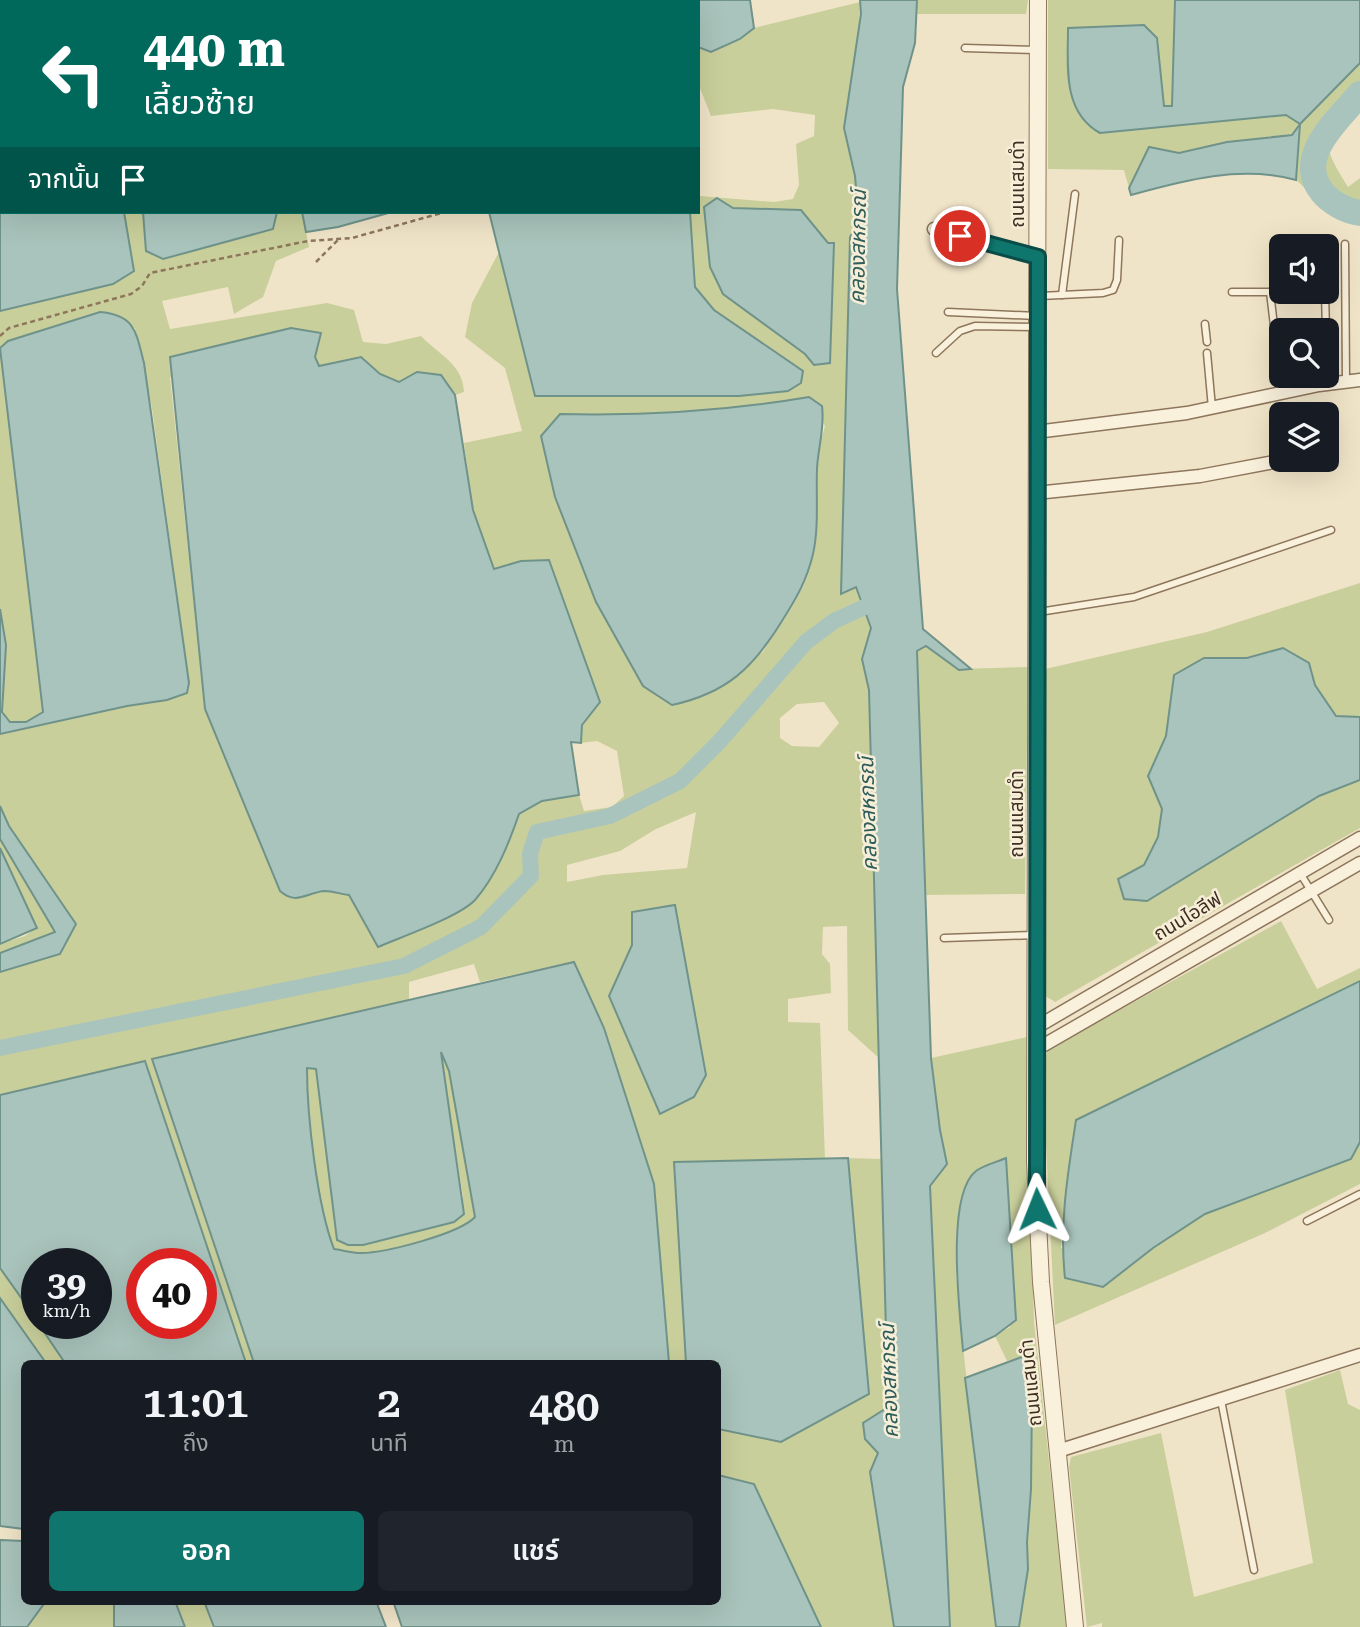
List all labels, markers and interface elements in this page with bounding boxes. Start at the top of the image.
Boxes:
text: 440 m [143,21,285,78]
icon: left [28,28,119,119]
text: เลี้ยวซ้าย [143,84,255,122]
street label: ถนนแสมดำ [1006,140,1029,228]
icon: arrive [114,161,152,199]
text: จากนั้น [28,164,100,194]
water label: คลองสหกรณ์ [845,186,871,304]
pin [930,206,990,266]
icon: arrive [941,217,979,255]
map controls [1269,234,1339,472]
button: sound [1269,234,1339,304]
button: search [1269,318,1339,388]
button: layers [1269,402,1339,472]
water label: คลองสหกรณ์ [854,752,882,872]
street label: ถนนแสมดำ [1005,770,1028,858]
street label: ถนนไอลีฟ [1149,887,1225,946]
position arrow [1000,1172,1074,1246]
speed limit sign: 40 [126,1248,217,1339]
text: 39 [47,1264,86,1305]
text: km/h [42,1300,91,1321]
water label: คลองสหกรณ์ [875,1319,903,1439]
street label: ถนนแสมดำ [1014,1338,1046,1428]
text: 11:01 [142,1378,249,1427]
text: 2 [377,1378,401,1427]
text: 480 [529,1382,600,1431]
text: ถึง [183,1430,209,1457]
text: นาที [370,1430,408,1457]
text: m [554,1431,575,1458]
button: ออก [49,1511,364,1591]
button: แชร์ [378,1511,693,1591]

